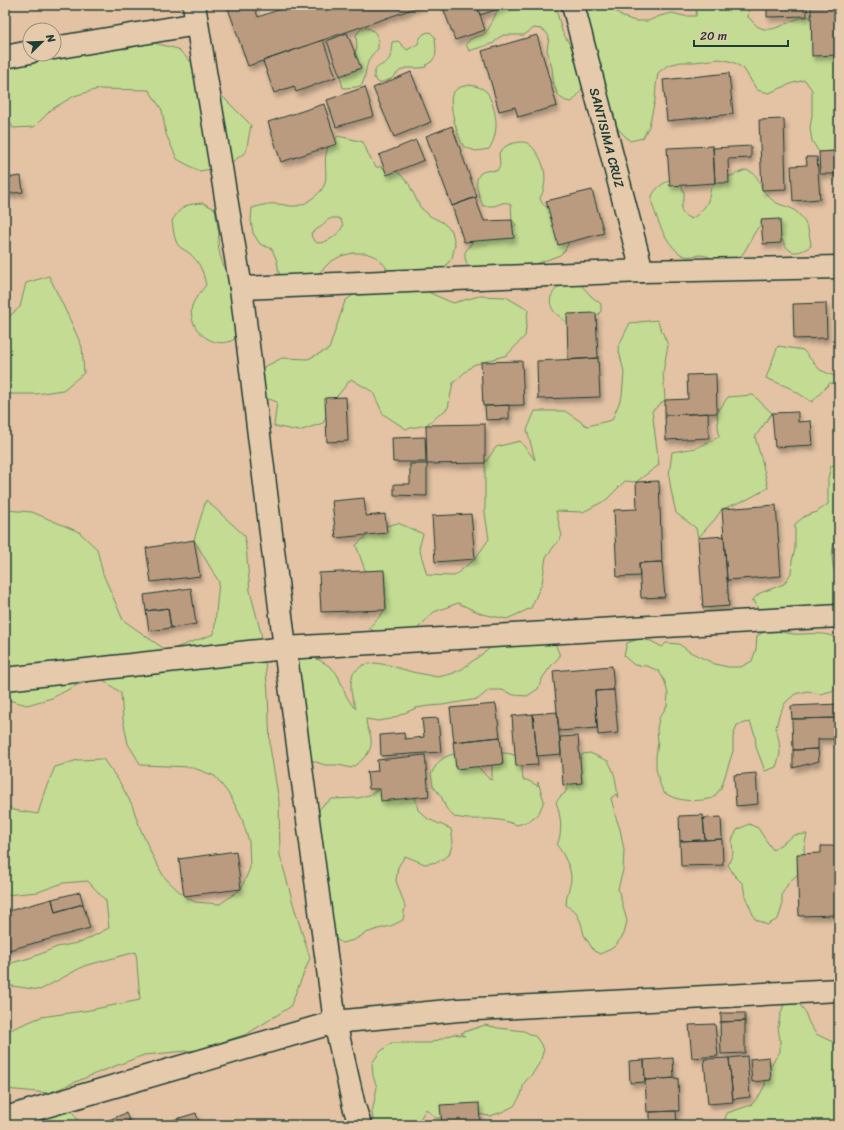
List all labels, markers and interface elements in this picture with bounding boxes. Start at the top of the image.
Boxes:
north arrow [22,22,62,62]
scale bar [694,22,788,48]
text: 20 m [700,25,727,47]
text: N [40,30,61,46]
street label: SANTISIMA CRUZ [583,85,631,191]

